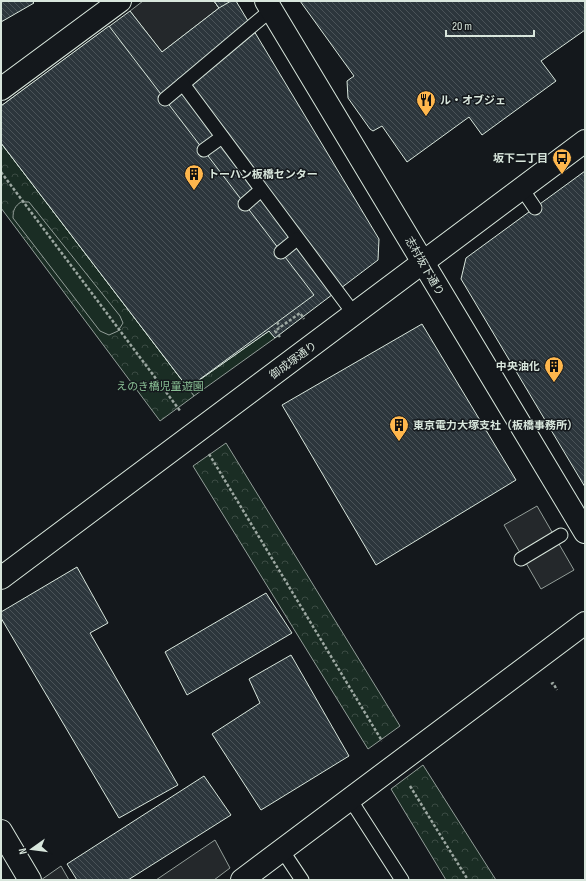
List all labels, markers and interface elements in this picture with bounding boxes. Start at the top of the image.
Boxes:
scale bar [446,12,534,38]
text: 20 m [452,19,472,34]
restaurant icon: ル・オブジェ [415,89,437,117]
place label: ル・オブジェ [440,94,506,107]
bus stop icon: 坂下二丁目 [551,147,573,175]
place label: 坂下二丁目 [493,152,548,165]
building icon: トーハン板橋センター [183,163,205,191]
place label: トーハン板橋センター [208,168,318,181]
street label: 志村坂下通り [402,234,447,298]
street label: 御成塚通り [266,339,319,382]
building icon: 中央油化 [543,355,565,383]
place label: 中央油化 [496,360,540,373]
park label: えのき橋児童遊園 [116,380,204,393]
building icon: 東京電力大塚支社（板橋事務所） [388,414,410,442]
place label: 東京電力大塚支社（板橋事務所） [413,419,578,432]
north arrow [12,829,52,869]
text: N [16,847,30,856]

